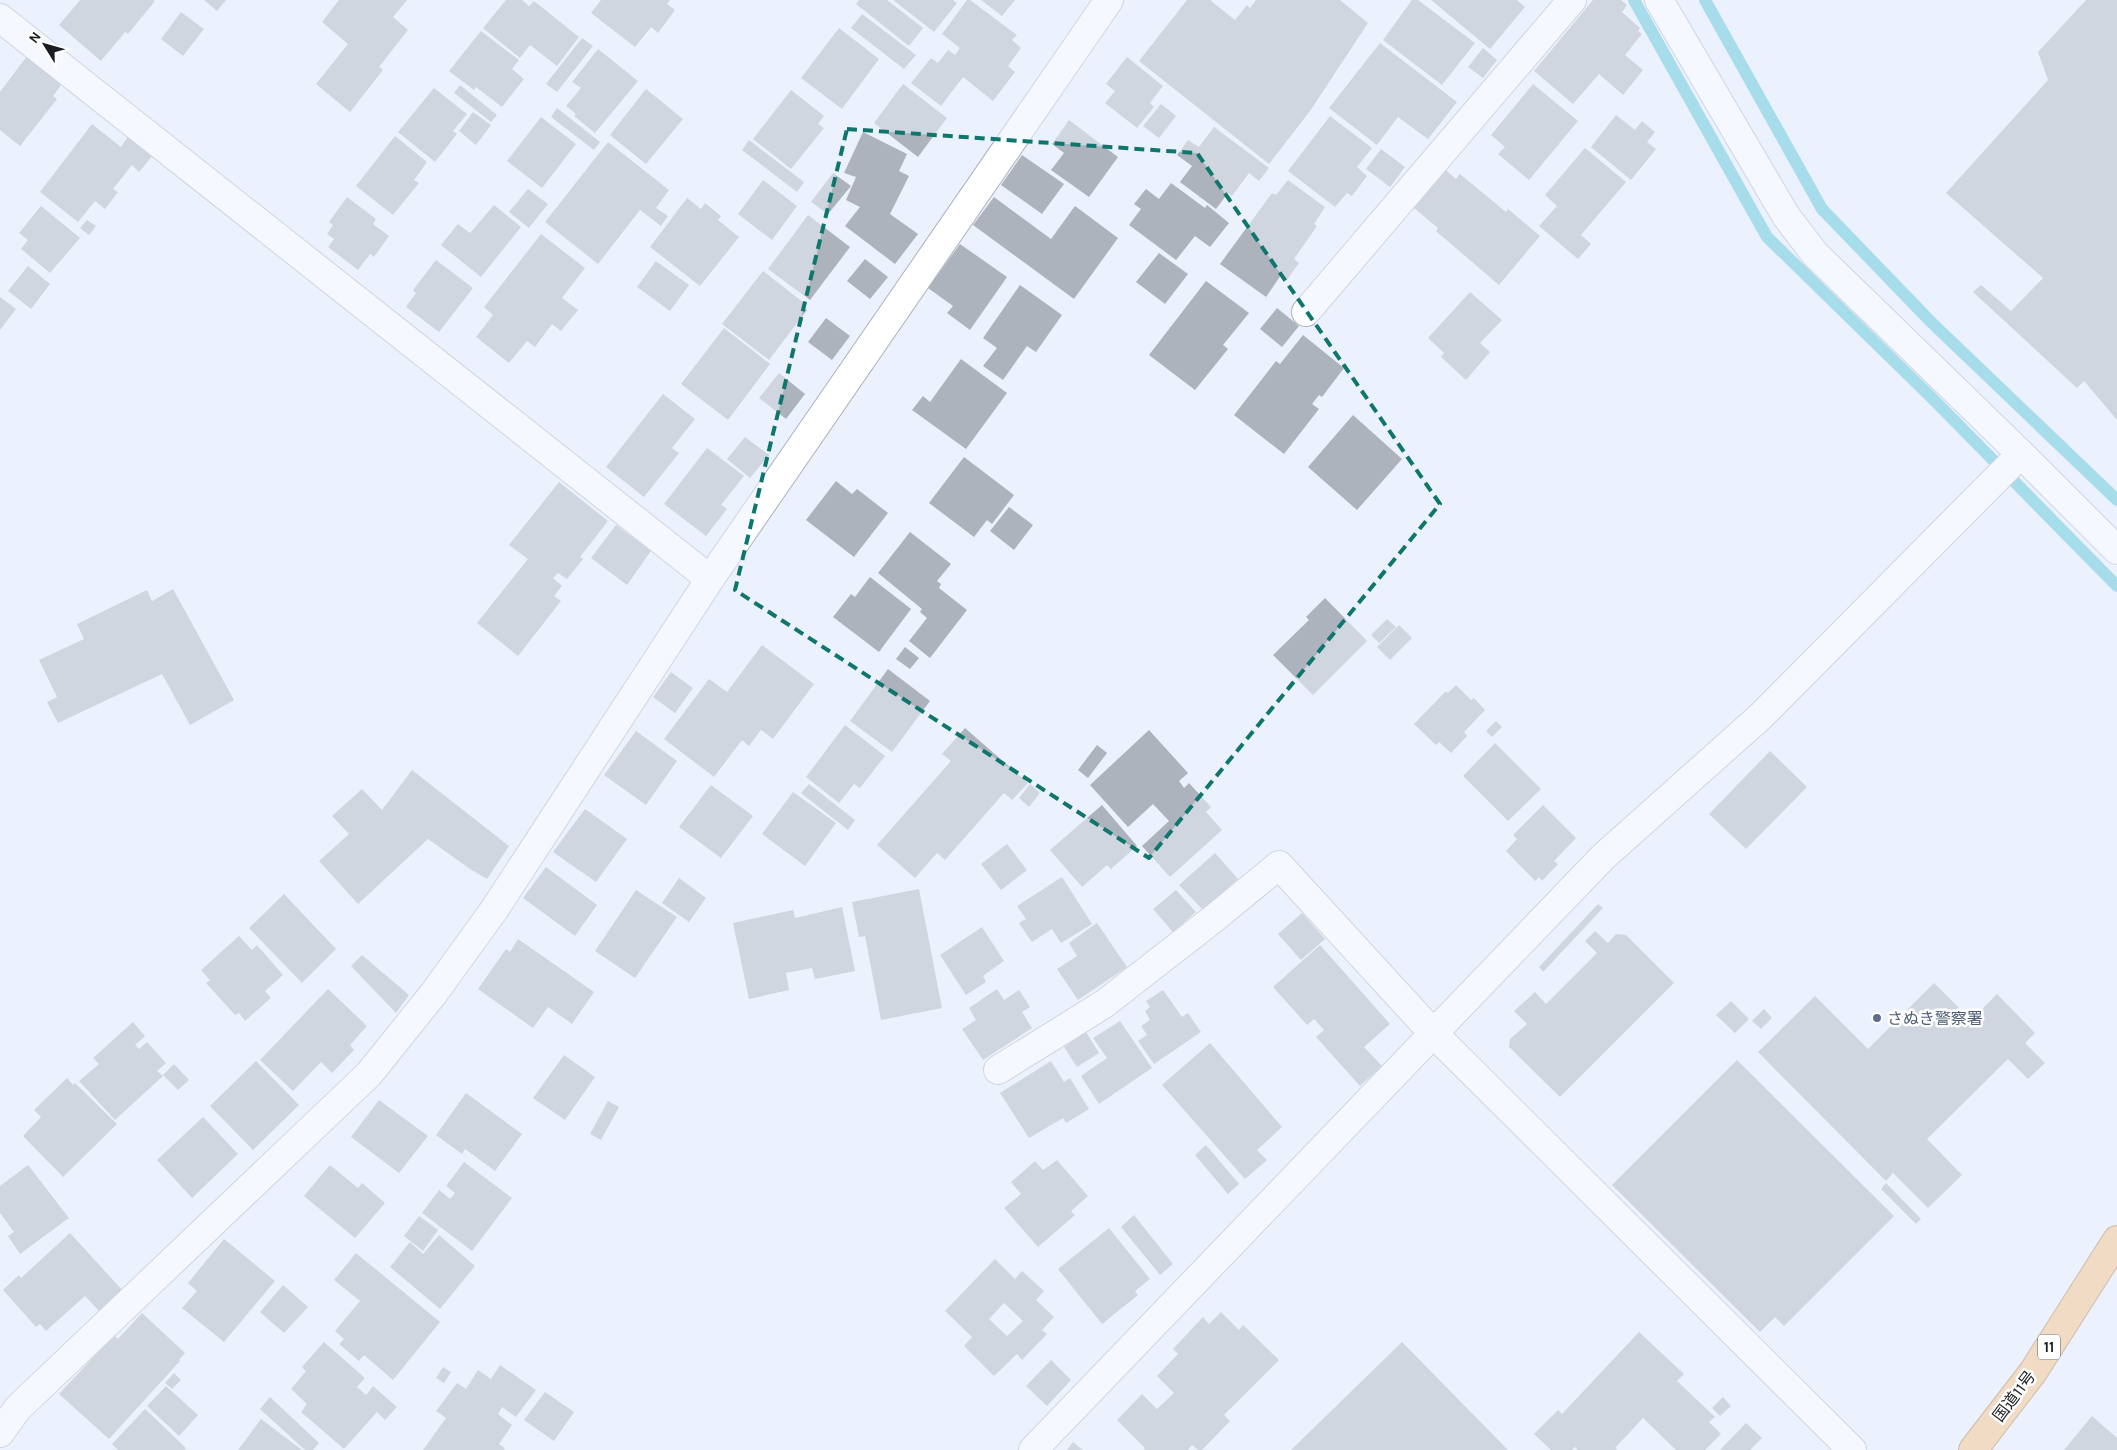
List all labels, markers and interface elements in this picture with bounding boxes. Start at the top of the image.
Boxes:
north arrow [20,20,70,70]
text: N [25,28,45,47]
place label: さぬき警察署 [1887,1009,1983,1028]
marker: さぬき警察署 [1871,1012,1883,1024]
road number: 11 [2038,1334,2060,1360]
street label: 国道11号 [1989,1367,2039,1425]

